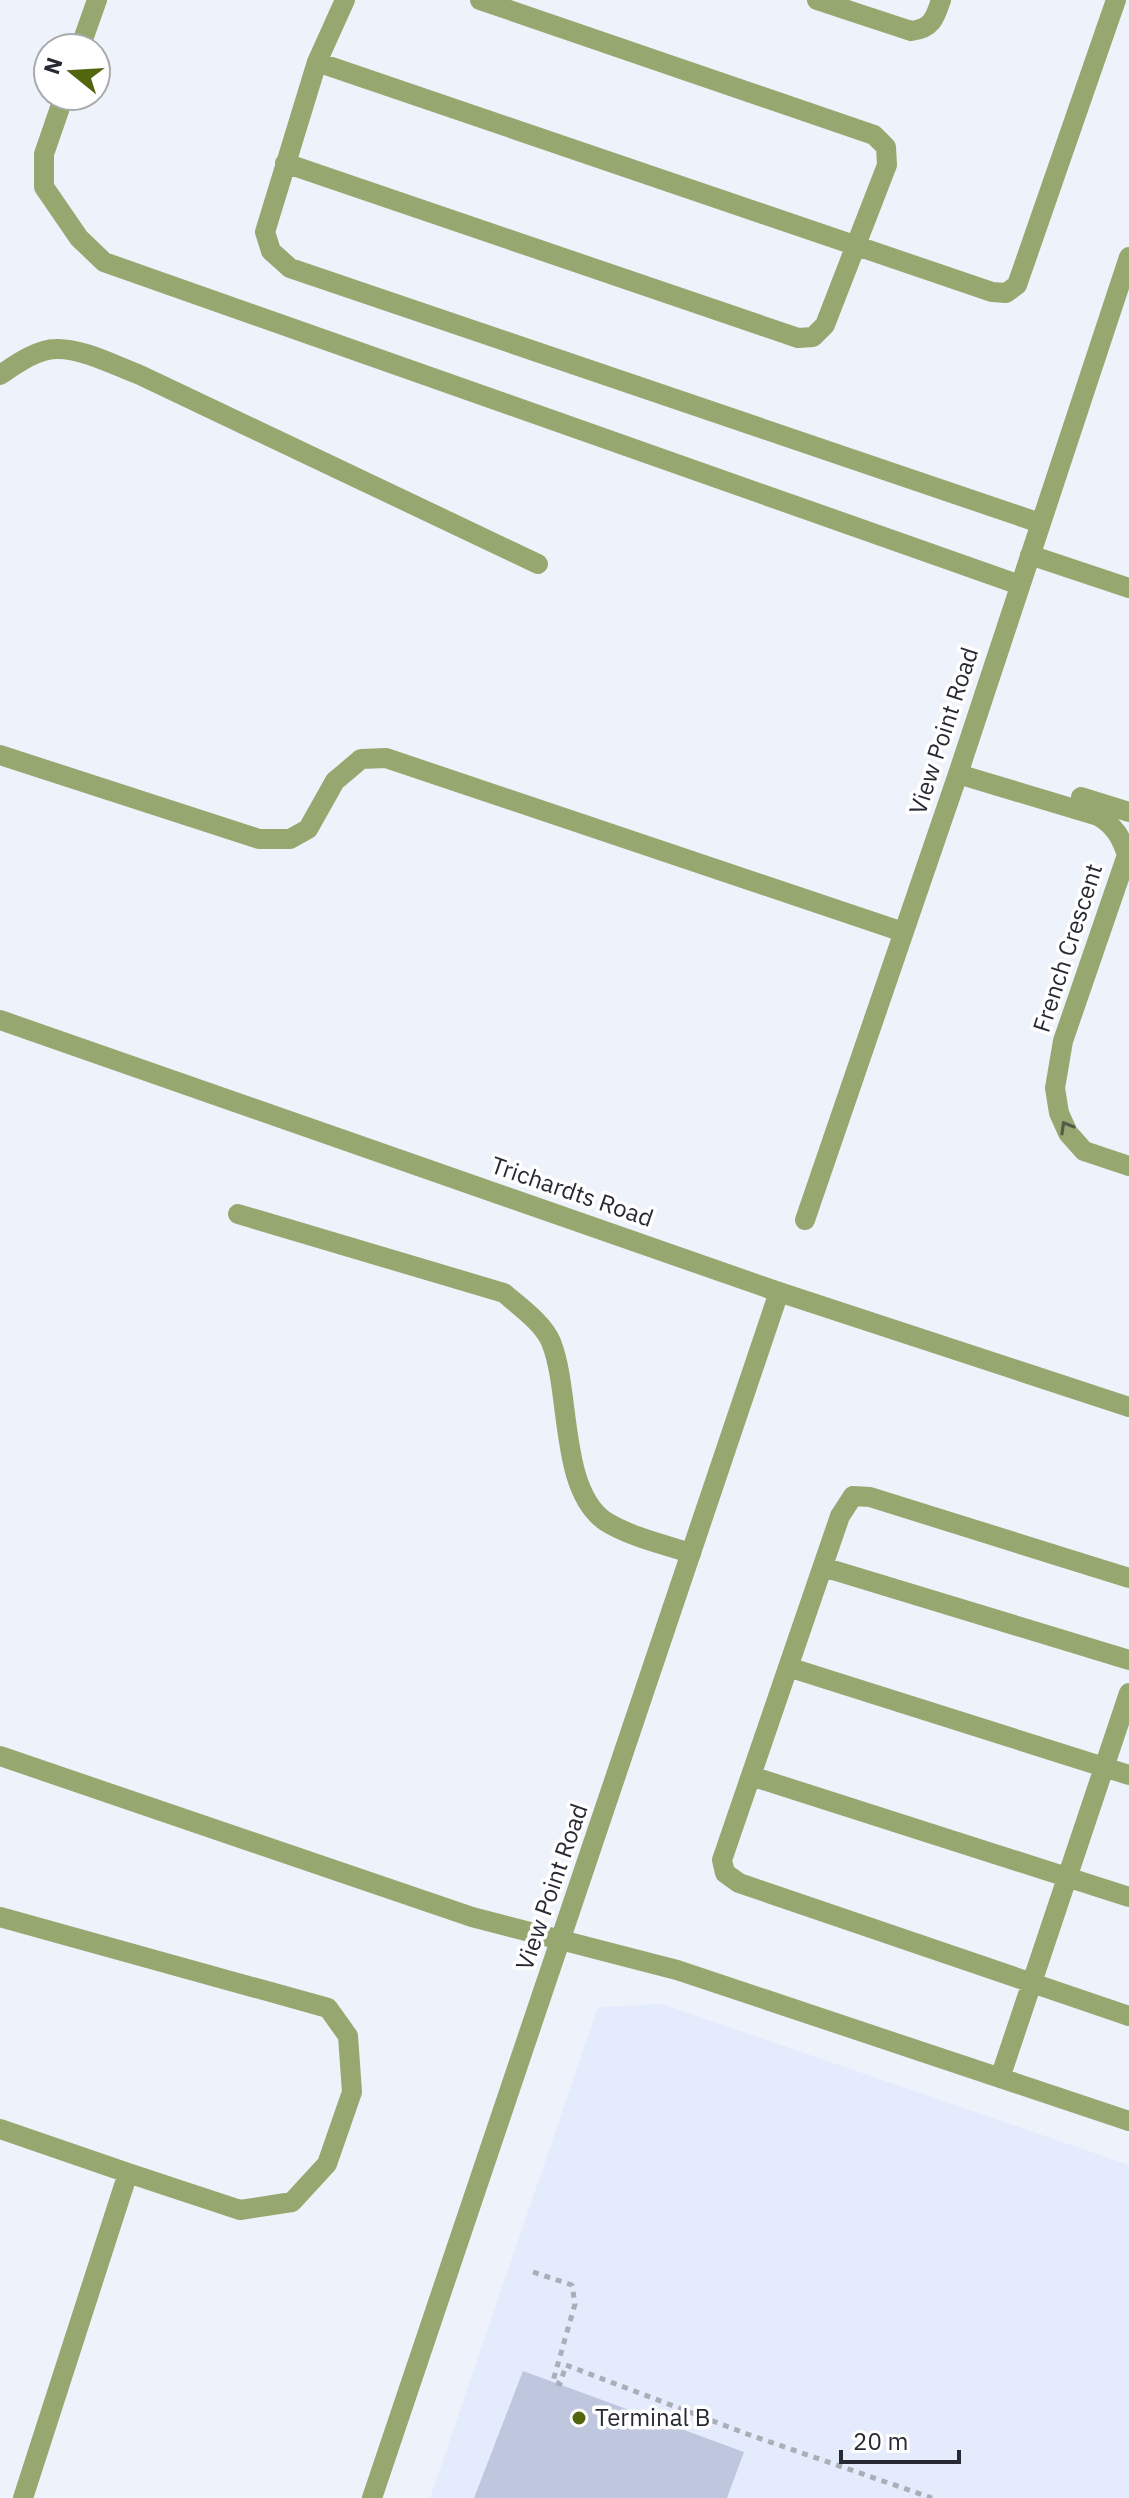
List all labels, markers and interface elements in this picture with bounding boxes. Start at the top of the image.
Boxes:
north arrow [32,32,112,112]
text: N [36,54,69,78]
street label: View Point Road [901,643,985,818]
street label: French Crescent [1025,859,1109,1036]
one-way arrow [1060,1121,1076,1135]
street label: Trichardts Road [487,1148,658,1234]
street label: View Point Road [508,1799,595,1974]
place label: Terminal B [595,2401,710,2433]
marker: Terminal B [570,2409,588,2427]
scale bar [841,2414,959,2464]
text: 20 m [853,2425,908,2457]

